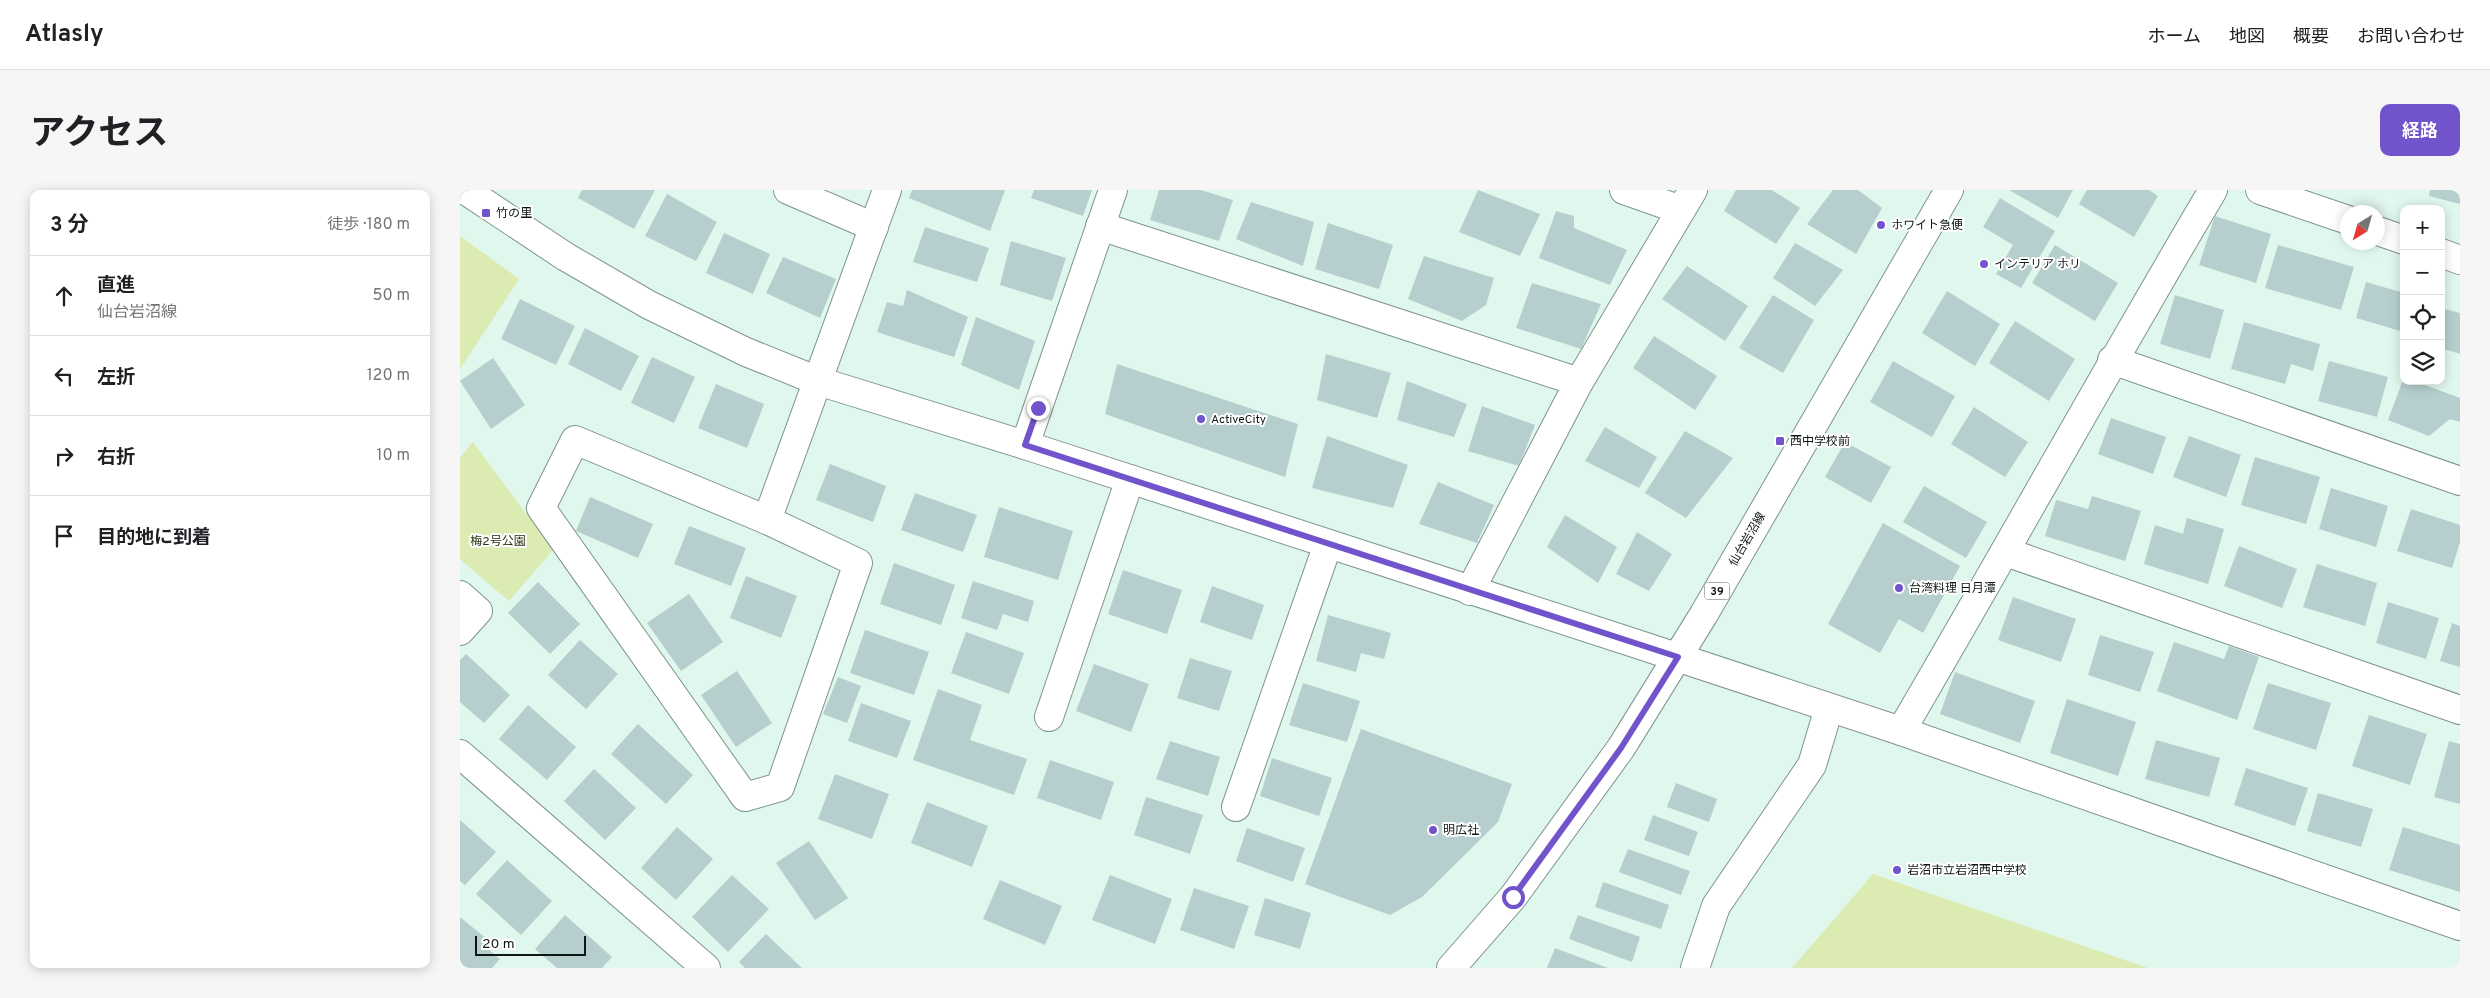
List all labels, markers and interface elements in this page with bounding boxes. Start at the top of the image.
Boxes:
text: Atlasly [25,20,104,50]
text: ホーム [2148,26,2201,49]
text: 地図 [2229,26,2265,49]
text: 概要 [2293,26,2329,49]
text: お問い合わせ [2357,26,2465,49]
button: 経路 [2380,104,2460,156]
text: アクセス [30,113,168,157]
north arrow [2340,205,2385,250]
map controls [2400,205,2445,385]
button: + [2400,205,2445,250]
place label: 竹の里 [496,206,532,222]
marker: 竹の里 [480,207,492,219]
text: 3 分 [50,212,89,239]
text: 徒歩 · 180 m [327,215,410,235]
place label: ホワイト急便 [1891,218,1963,234]
marker: ホワイト急便 [1875,219,1887,231]
button: − [2400,250,2445,295]
place label: インテリア ホリ [1994,257,2081,273]
marker: インテリア ホリ [1978,258,1990,270]
text: 直進 [97,274,135,298]
icon: ahead [50,282,78,310]
text: 50 m [373,286,410,306]
button: locate [2400,295,2445,340]
text: 仙台岩沼線 [97,303,177,323]
button: layers [2400,340,2445,385]
icon: left [50,362,78,390]
text: 左折 [97,366,135,390]
text: 120 m [367,366,410,386]
route end [1027,397,1050,420]
place label: ActiveCity [1211,412,1266,428]
marker: ActiveCity [1195,413,1207,425]
place label: 西中学校前 [1790,434,1850,450]
marker: 西中学校前 [1774,435,1786,447]
icon: right [50,442,78,470]
text: 右折 [97,446,135,470]
text: 10 m [376,446,410,466]
street label: 仙台岩沼線 [1726,510,1770,569]
icon: arrive [50,522,78,550]
text: 目的地に到着 [97,526,211,550]
park label: 梅2号公園 [470,534,526,550]
place label: 台湾料理 日月潭 [1909,581,1996,597]
road number: 39 [1704,582,1730,600]
marker: 台湾料理 日月潭 [1893,582,1905,594]
place label: 明広社 [1443,823,1479,839]
marker: 明広社 [1427,824,1439,836]
place label: 岩沼市立岩沼西中学校 [1907,863,2027,879]
marker: 岩沼市立岩沼西中学校 [1891,864,1903,876]
route start [1502,886,1525,909]
scale bar [475,933,586,956]
text: 20 m [482,936,515,953]

